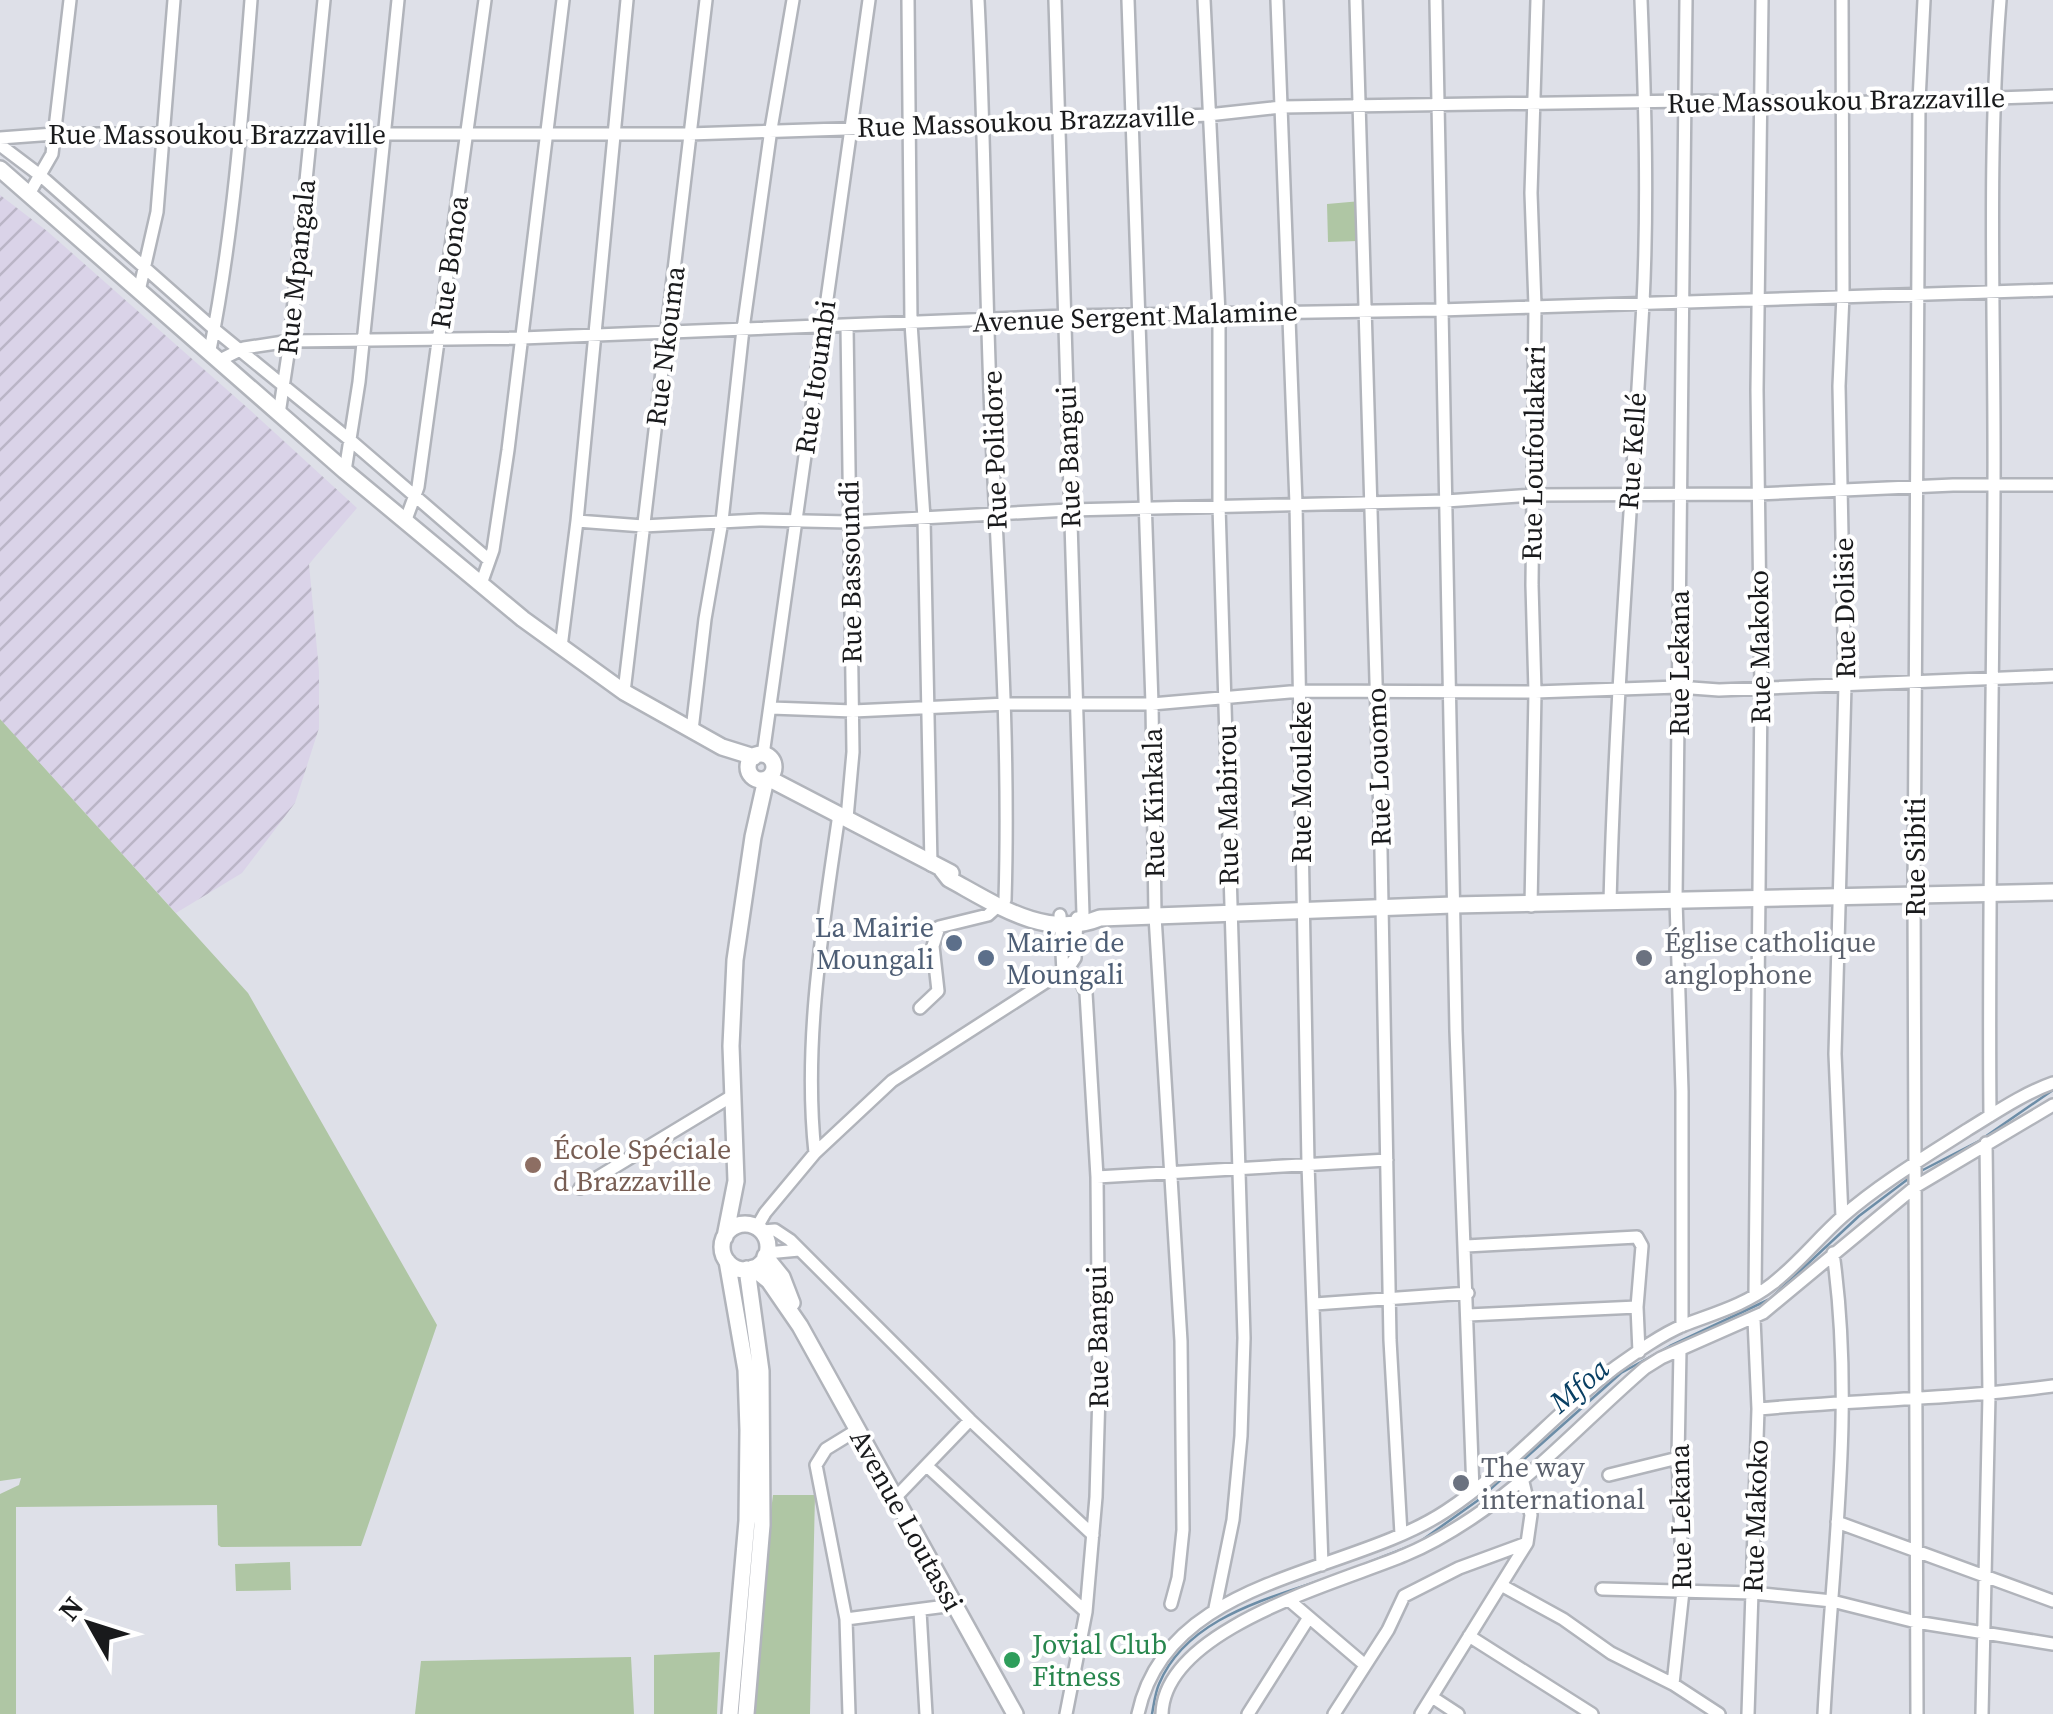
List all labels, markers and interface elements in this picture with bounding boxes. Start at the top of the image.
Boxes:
street label: Rue Massoukou Brazzaville [1667,78,2005,122]
street label: Rue Massoukou Brazzaville [856,96,1196,146]
street label: Rue Massoukou Brazzaville [48,115,386,153]
street label: Rue Mpangala [268,176,324,357]
street label: Rue Bonoa [421,192,477,331]
street label: Rue Nkouma [636,263,694,428]
street label: Avenue Sergent Malamine [972,291,1298,341]
street label: Rue Itoumbi [785,298,845,456]
street label: Rue Loufoulakari [1512,345,1554,561]
street label: Rue Polidore [972,370,1016,530]
street label: Rue Bangui [1047,385,1089,529]
street label: Rue Kellé [1609,391,1655,511]
street label: Rue Bassoundi [829,480,871,664]
street label: Rue Dolisie [1824,537,1864,679]
street label: Rue Makoko [1739,570,1779,724]
street label: Rue Lekana [1660,589,1698,736]
street label: Rue Louomo [1356,687,1400,847]
street label: Rue Mouleke [1282,701,1320,863]
street label: Rue Mabirou [1207,724,1247,886]
street label: Rue Kinkala [1133,727,1173,879]
street label: Rue Sibiti [1896,797,1934,917]
place label: La Mairie Moungali [815,908,934,978]
place label: Mairie de Moungali [1006,923,1124,993]
place label: Église catholique anglophone [1664,923,1876,993]
marker: La Mairie Moungali [943,932,965,954]
marker: Mairie de Moungali [975,947,997,969]
marker: Église catholique anglophone [1633,947,1655,969]
place label: École Spéciale d Brazzaville [553,1130,731,1200]
marker: École Spéciale d Brazzaville [522,1154,544,1176]
street label: Rue Bangui [1077,1265,1117,1409]
water label: Mfoa [1540,1348,1618,1423]
street label: Avenue Loutassi [841,1422,973,1618]
street label: Rue Makoko [1733,1439,1777,1593]
street label: Rue Lekana [1660,1443,1700,1590]
place label: The way international [1481,1448,1645,1518]
marker: The way international [1450,1472,1472,1494]
north arrow [40,1574,140,1674]
text: N [49,1588,92,1628]
place label: Jovial Club Fitness [1031,1625,1167,1695]
marker: Jovial Club Fitness [1001,1649,1023,1671]

